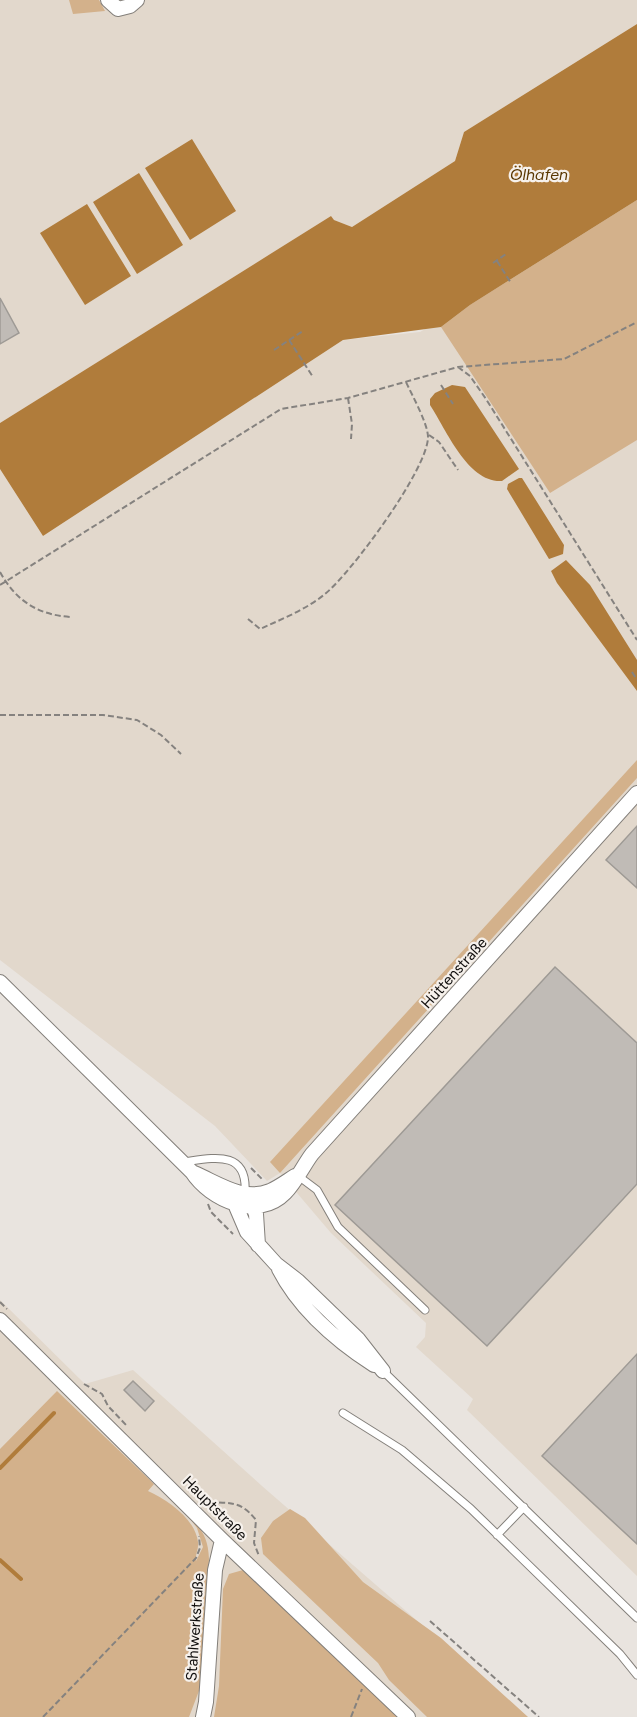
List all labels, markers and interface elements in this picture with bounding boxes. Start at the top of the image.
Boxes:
water label: Ölhafen [510,165,568,184]
street label: Hüttenstraße [417,934,491,1012]
street label: Hauptstraße [179,1472,251,1544]
street label: Stahlwerkstraße [182,1572,208,1682]

